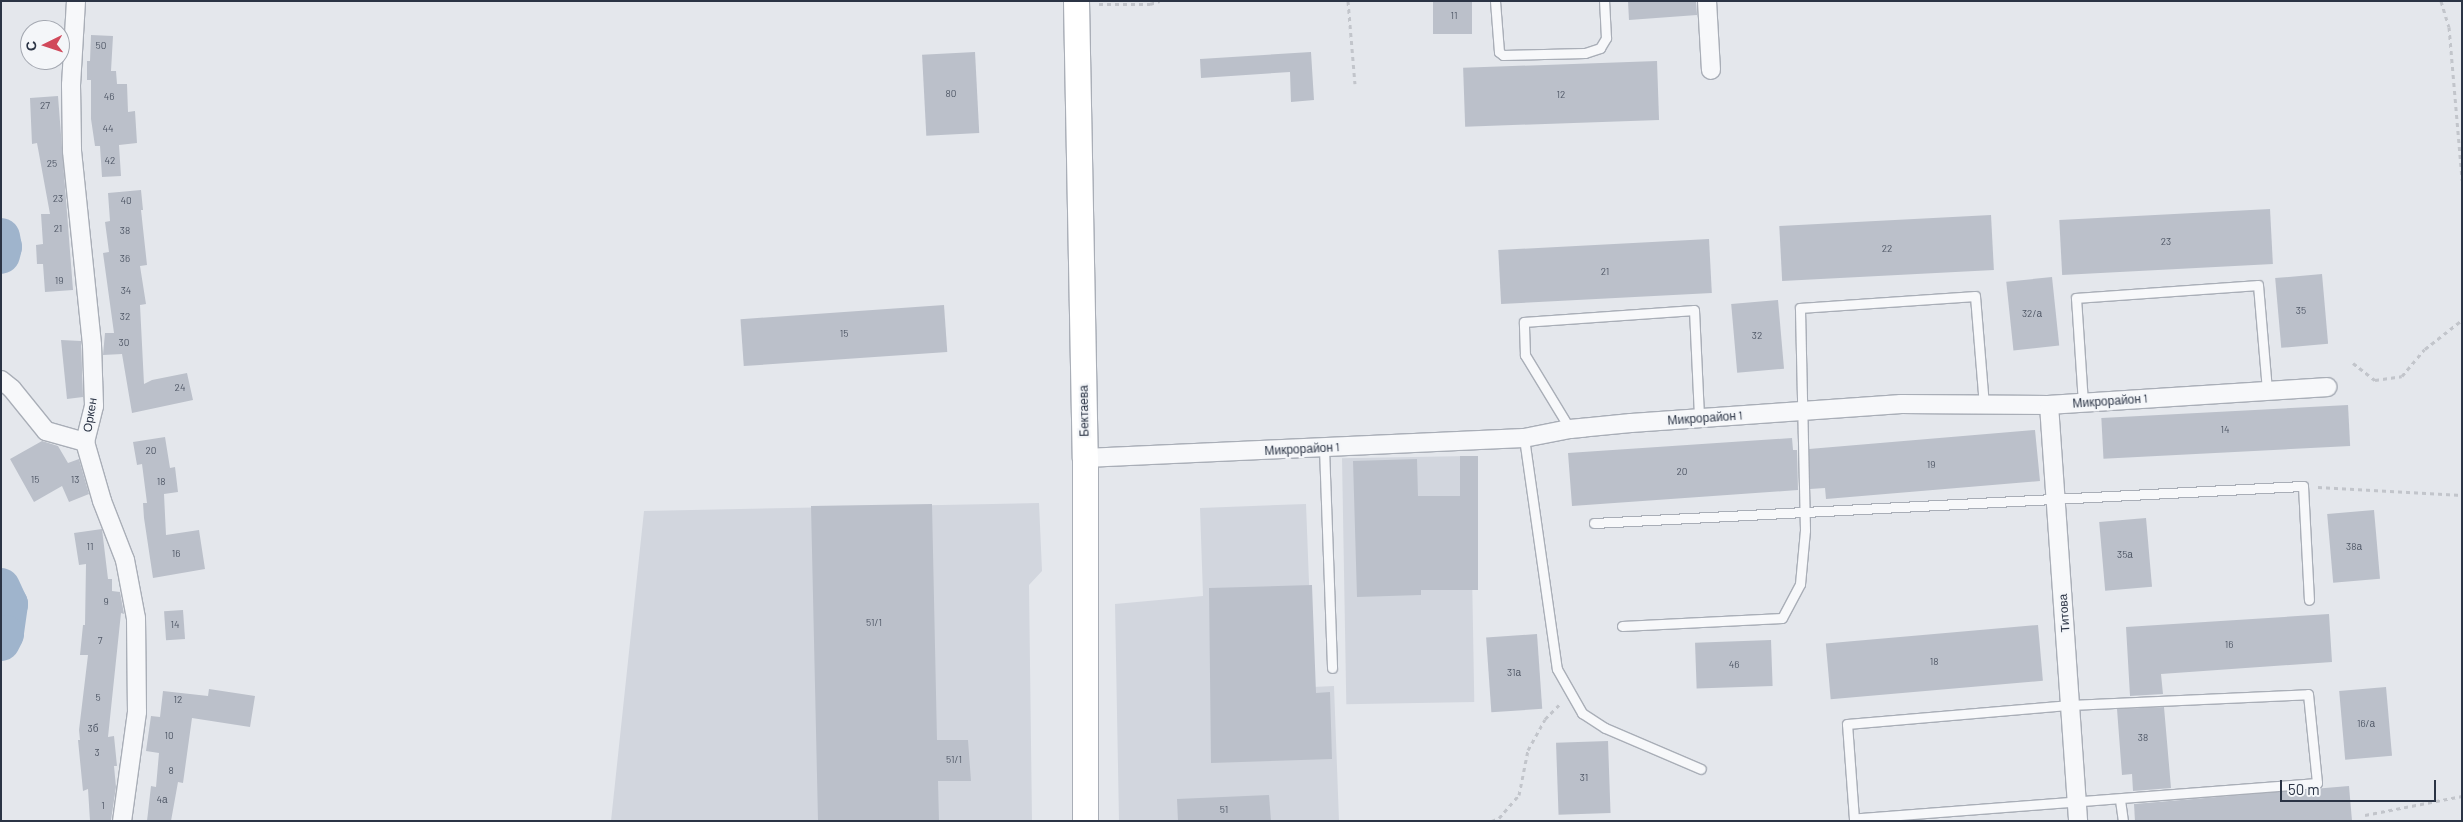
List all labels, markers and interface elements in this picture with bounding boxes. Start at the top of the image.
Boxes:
house number: 11 [1450,10,1458,22]
north arrow [20,20,70,70]
text: С [22,40,39,52]
house number: 50 [96,40,106,52]
house number: 80 [946,88,956,100]
house number: 12 [1557,89,1565,101]
house number: 46 [104,91,114,103]
house number: 27 [40,100,50,112]
house number: 44 [102,123,114,135]
house number: 42 [105,155,115,167]
house number: 25 [47,158,57,170]
house number: 23 [53,193,63,205]
house number: 40 [120,195,132,207]
house number: 21 [54,223,62,235]
house number: 38 [120,225,130,237]
house number: 23 [2161,236,2171,248]
house number: 22 [1882,243,1892,255]
house number: 36 [120,253,130,265]
house number: 21 [1601,266,1609,278]
house number: 19 [55,275,63,287]
house number: 34 [121,285,131,297]
house number: 35 [2296,305,2306,317]
house number: 32/а [2022,308,2042,320]
house number: 32 [120,311,130,323]
house number: 15 [840,328,848,340]
house number: 32 [1752,330,1762,342]
house number: 30 [119,337,129,349]
house number: 24 [175,382,185,394]
street label: Бектаева [1076,385,1092,437]
street label: Микрорайон 1 [2072,391,2148,411]
street label: Оркен [80,397,100,433]
street label: Микрорайон 1 [1667,408,1743,428]
house number: 14 [2220,424,2230,436]
street label: Микрорайон 1 [1264,440,1340,458]
house number: 20 [145,445,157,457]
house number: 19 [1927,459,1935,471]
house number: 20 [1676,466,1688,478]
house number: 15 [31,474,39,486]
house number: 13 [71,474,79,486]
house number: 18 [157,476,165,488]
house number: 11 [86,541,94,553]
house number: 38а [2346,541,2362,553]
house number: 16 [172,548,180,560]
house number: 35а [2117,549,2133,561]
street label: Титова [2055,593,2073,633]
house number: 9 [103,596,109,608]
house number: 51/1 [866,617,882,629]
house number: 14 [170,619,180,631]
house number: 7 [98,635,102,647]
house number: 16 [2225,639,2233,651]
house number: 18 [1930,656,1938,668]
house number: 46 [1729,659,1739,671]
house number: 31а [1507,667,1521,679]
house number: 5 [95,692,101,704]
house number: 12 [174,694,182,706]
house number: 16/а [2357,718,2375,730]
house number: 3б [88,723,98,735]
house number: 10 [164,730,174,742]
house number: 38 [2138,732,2148,744]
house number: 3 [94,747,100,759]
house number: 51/1 [946,754,962,766]
house number: 8 [168,765,174,777]
scale bar [2283,770,2439,802]
house number: 31 [1580,772,1588,784]
text: 50 m [2288,780,2320,798]
house number: 4а [156,794,168,806]
house number: 1 [101,800,105,812]
house number: 51 [1220,804,1228,816]

